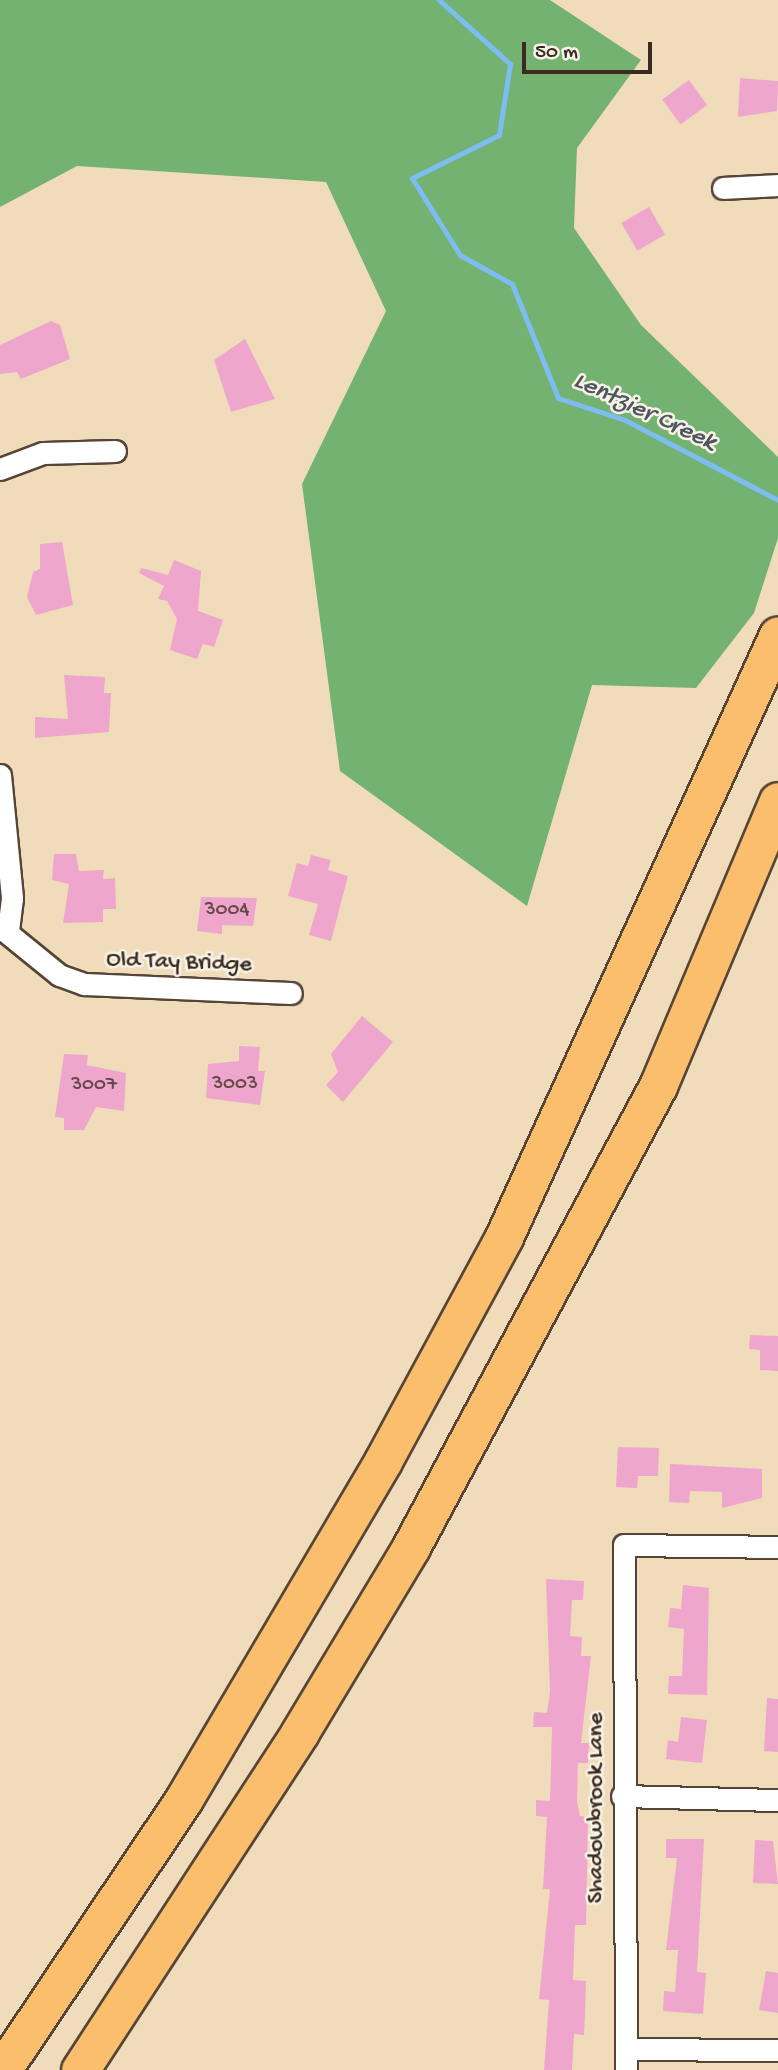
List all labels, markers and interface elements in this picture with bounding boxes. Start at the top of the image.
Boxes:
scale bar [526,28,656,72]
text: 50 m [535,41,578,66]
water label: Lentzier Creek [568,366,720,460]
house number: 3004 [205,898,249,924]
street label: Old Tay Bridge [106,946,252,980]
house number: 3003 [212,1072,258,1098]
house number: 3007 [71,1073,117,1099]
street label: Shadowbrook Lane [583,1713,611,1903]

